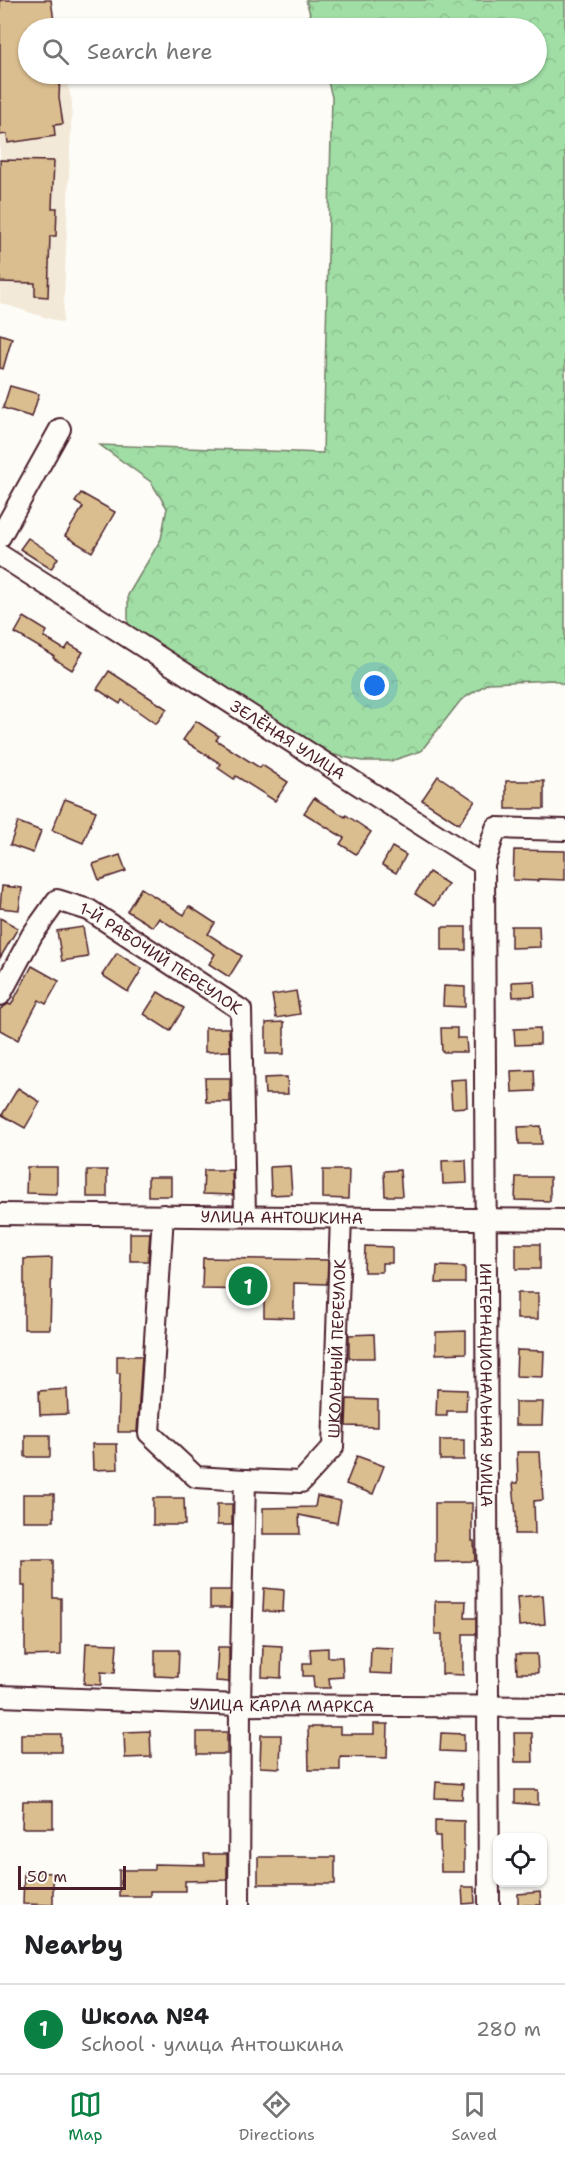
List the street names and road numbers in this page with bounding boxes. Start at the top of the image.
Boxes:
street label: ЗЕЛЁНАЯ УЛИЦА [226,695,349,784]
street label: 1-Й РАБОЧИЙ ПЕРЕУЛОК [77,898,247,1019]
street label: УЛИЦА АНТОШКИНА [201,1206,363,1229]
street label: ШКОЛЬНЫЙ ПЕРЕУЛОК [323,1258,351,1439]
street label: ИНТЕРНАЦИОНАЛЬНАЯ УЛИЦА [475,1263,497,1507]
street label: УЛИЦА КАРЛА МАРКСА [189,1693,374,1717]

